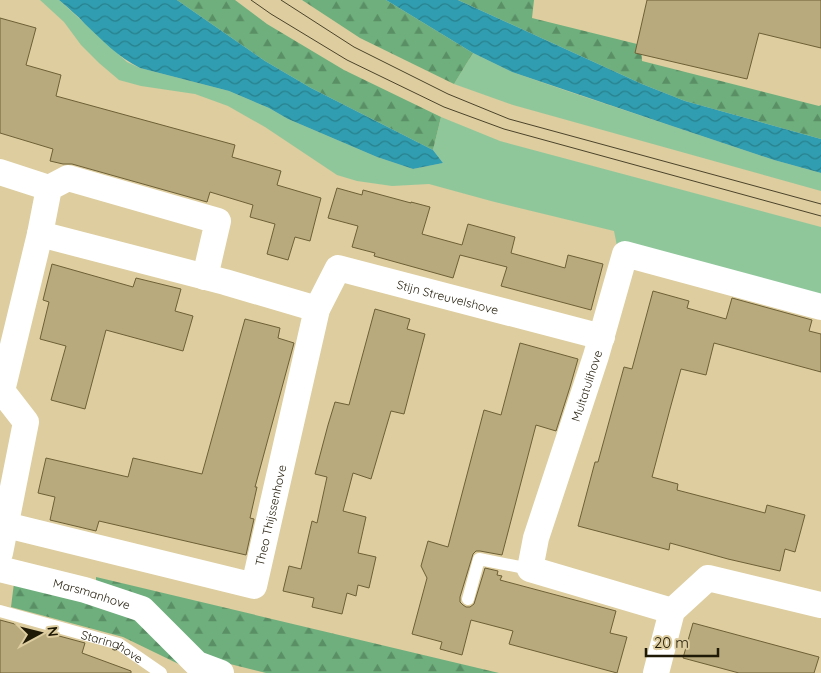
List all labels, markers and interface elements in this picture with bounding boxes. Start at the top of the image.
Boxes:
street label: Stijn Streuvelshove [395,276,500,317]
street label: Multatulihove [567,348,605,423]
street label: Theo Thijssenhove [251,463,289,567]
street label: Marsmanhove [52,575,132,612]
north arrow [15,608,65,658]
text: N [43,625,62,638]
street label: Staringhove [79,626,146,666]
scale bar [646,626,718,658]
text: 20 m [654,633,689,652]

